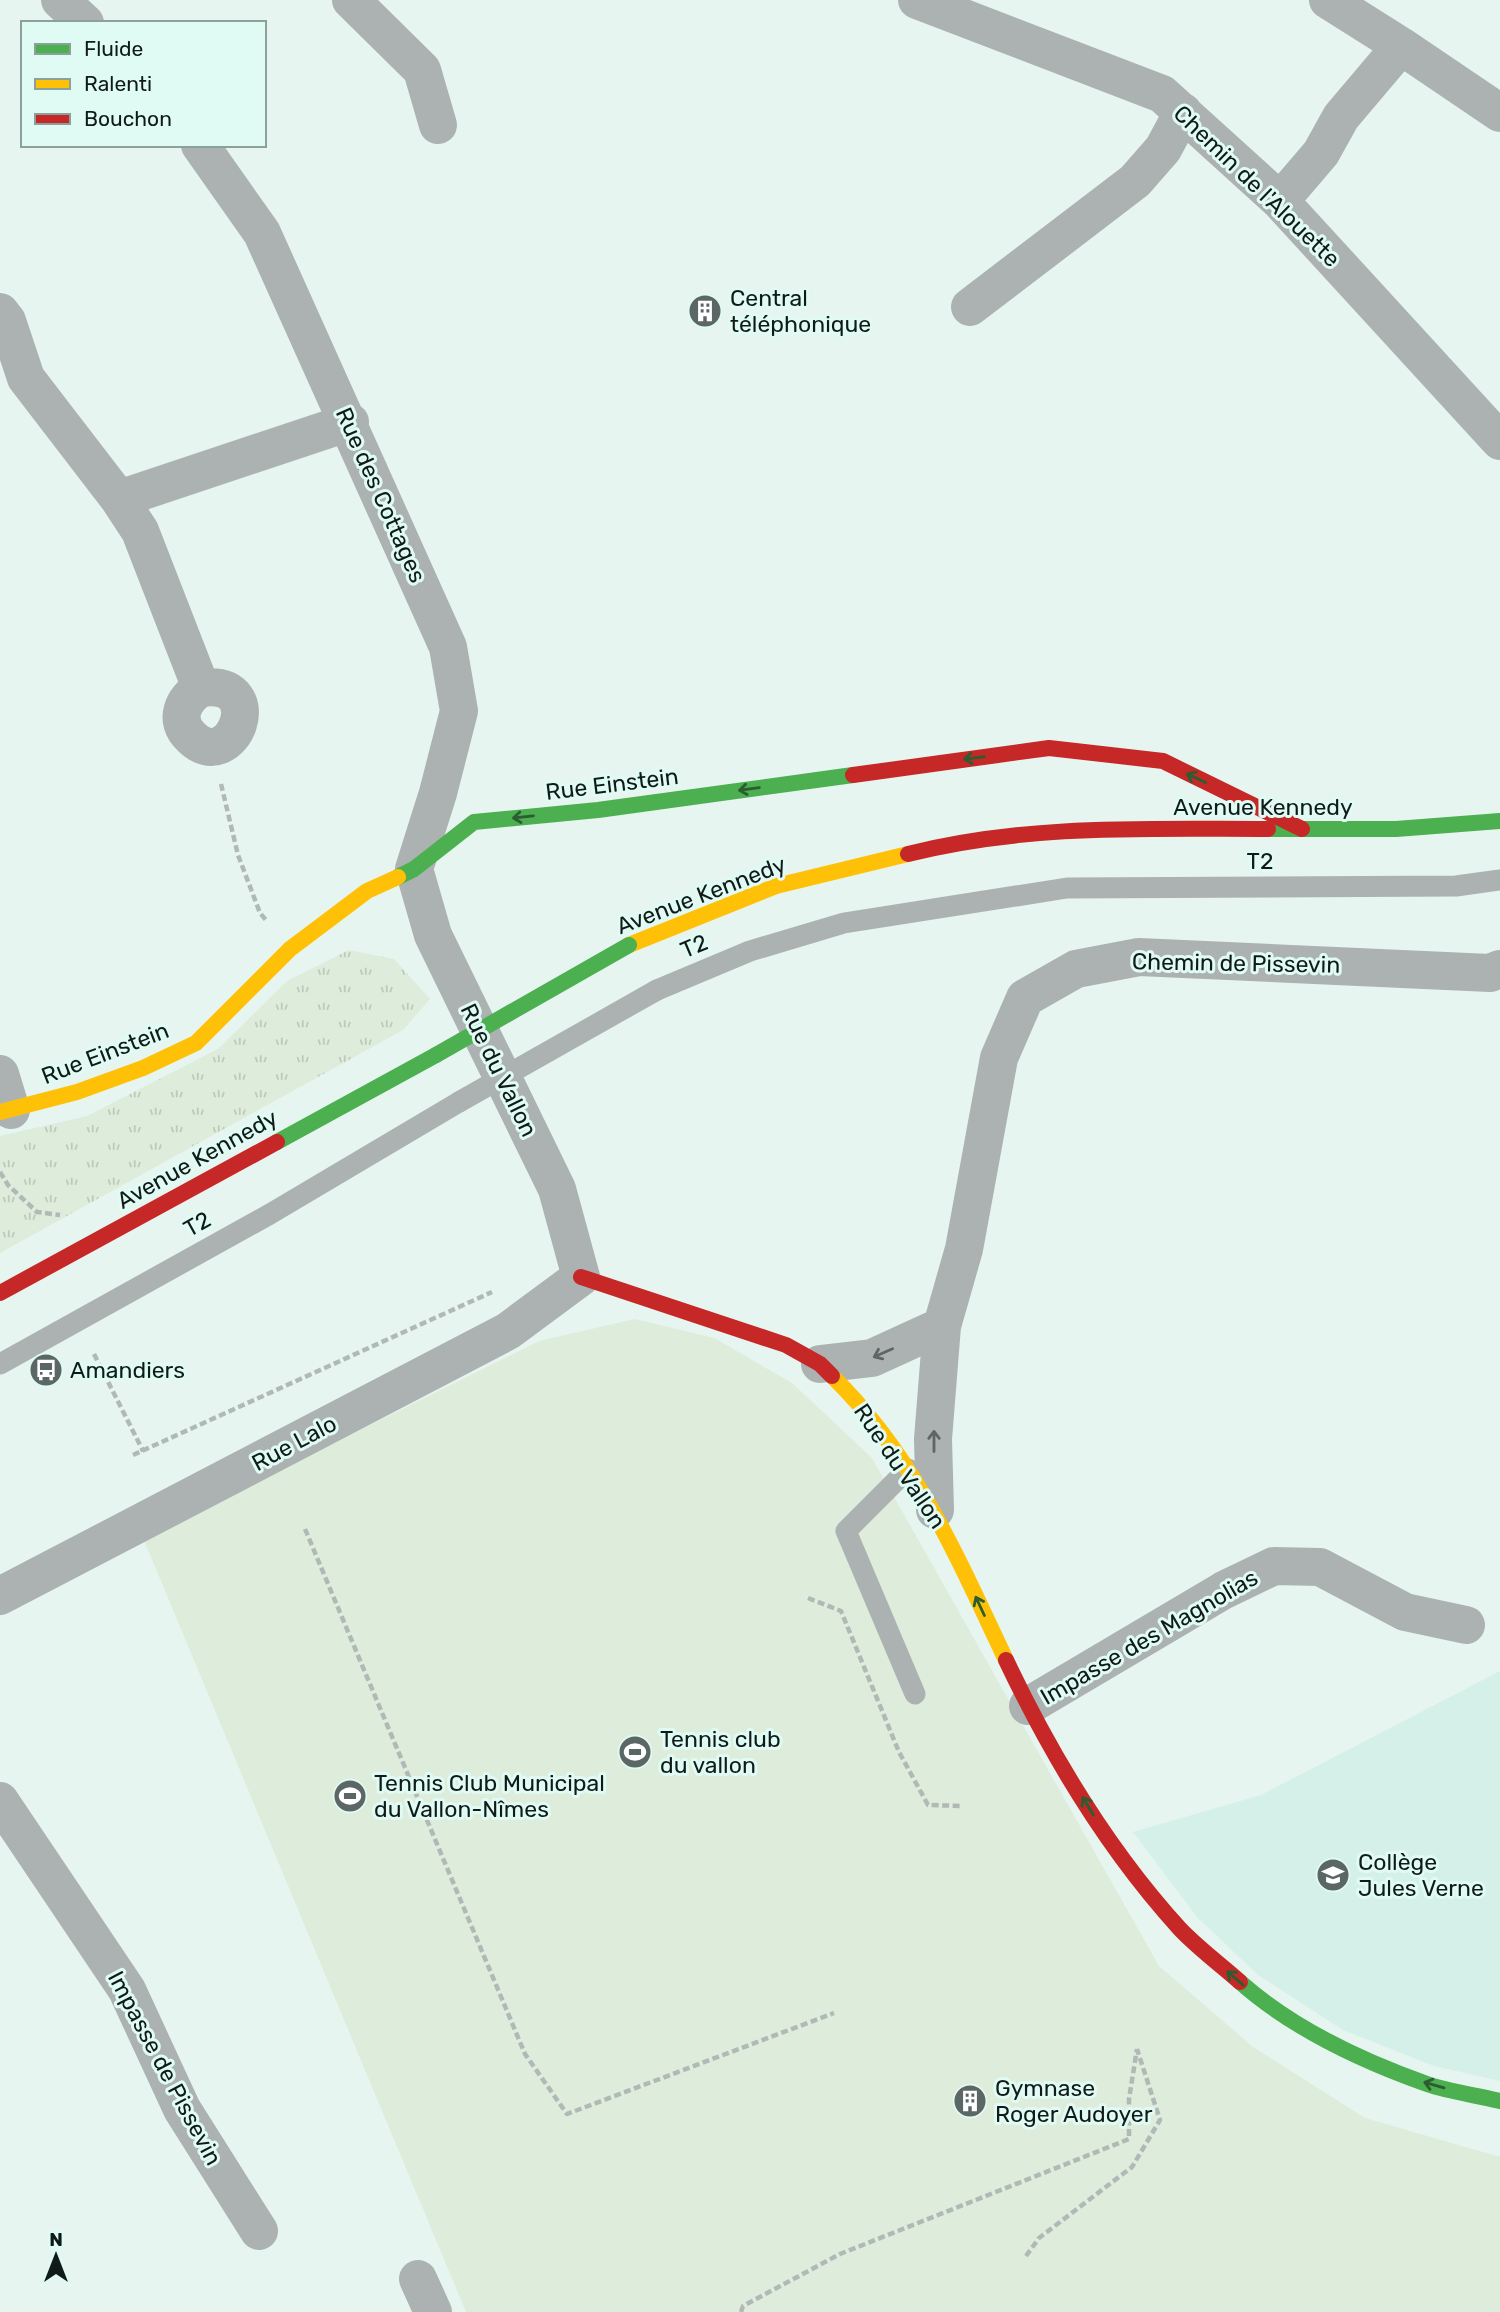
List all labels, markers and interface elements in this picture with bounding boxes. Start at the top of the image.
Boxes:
legend [21,21,266,147]
text: Fluide [84,36,143,61]
text: Ralenti [84,71,152,96]
street label: Chemin de l'Alouette [1168,99,1346,273]
text: Bouchon [84,106,172,131]
place label: Central téléphonique [730,284,871,338]
building icon: Central téléphonique [686,292,724,330]
street label: Rue des Cottages [330,403,432,587]
one-way arrow [963,752,986,765]
street label: Rue Einstein [544,762,680,806]
one-way arrow [1186,770,1207,784]
one-way arrow [738,783,761,796]
street label: Avenue Kennedy [1173,793,1353,821]
one-way arrow [512,811,535,824]
street label: T2 [1247,847,1273,875]
street label: Avenue Kennedy [612,850,790,940]
street label: T2 [676,928,712,964]
street label: Chemin de Pissevin [1132,947,1340,979]
street label: Rue du Vallon [455,999,543,1141]
street label: Rue Einstein [37,1016,173,1090]
street label: Avenue Kennedy [112,1103,282,1215]
street label: T2 [178,1205,216,1243]
one-way arrow [873,1347,894,1360]
bus stop icon: Amandiers [27,1351,65,1389]
place label: Amandiers [70,1356,185,1384]
street label: Rue du Vallon [848,1398,952,1534]
street label: Rue Lalo [247,1409,341,1477]
one-way arrow [927,1430,941,1453]
street label: Impasse des Magnolias [1035,1563,1263,1711]
one-way arrow [973,1596,987,1617]
place label: Tennis club du vallon [660,1725,781,1779]
sports icon: Tennis club du vallon [616,1733,654,1771]
place label: Tennis Club Municipal du Vallon-Nîmes [374,1769,605,1823]
sports icon: Tennis Club Municipal du Vallon-Nîmes [331,1777,369,1815]
one-way arrow [1081,1796,1095,1816]
place label: Collège Jules Verne [1358,1848,1484,1902]
school or university icon: Collège Jules Verne [1314,1856,1352,1894]
street label: Impasse de Pissevin [102,1966,228,2170]
one-way arrow [1226,1970,1244,1986]
place label: Gymnase Roger Audoyer [995,2074,1153,2128]
one-way arrow [1423,2077,1445,2090]
building icon: Gymnase Roger Audoyer [951,2082,989,2120]
north arrow [21,2221,91,2291]
text: N [49,2228,63,2251]

